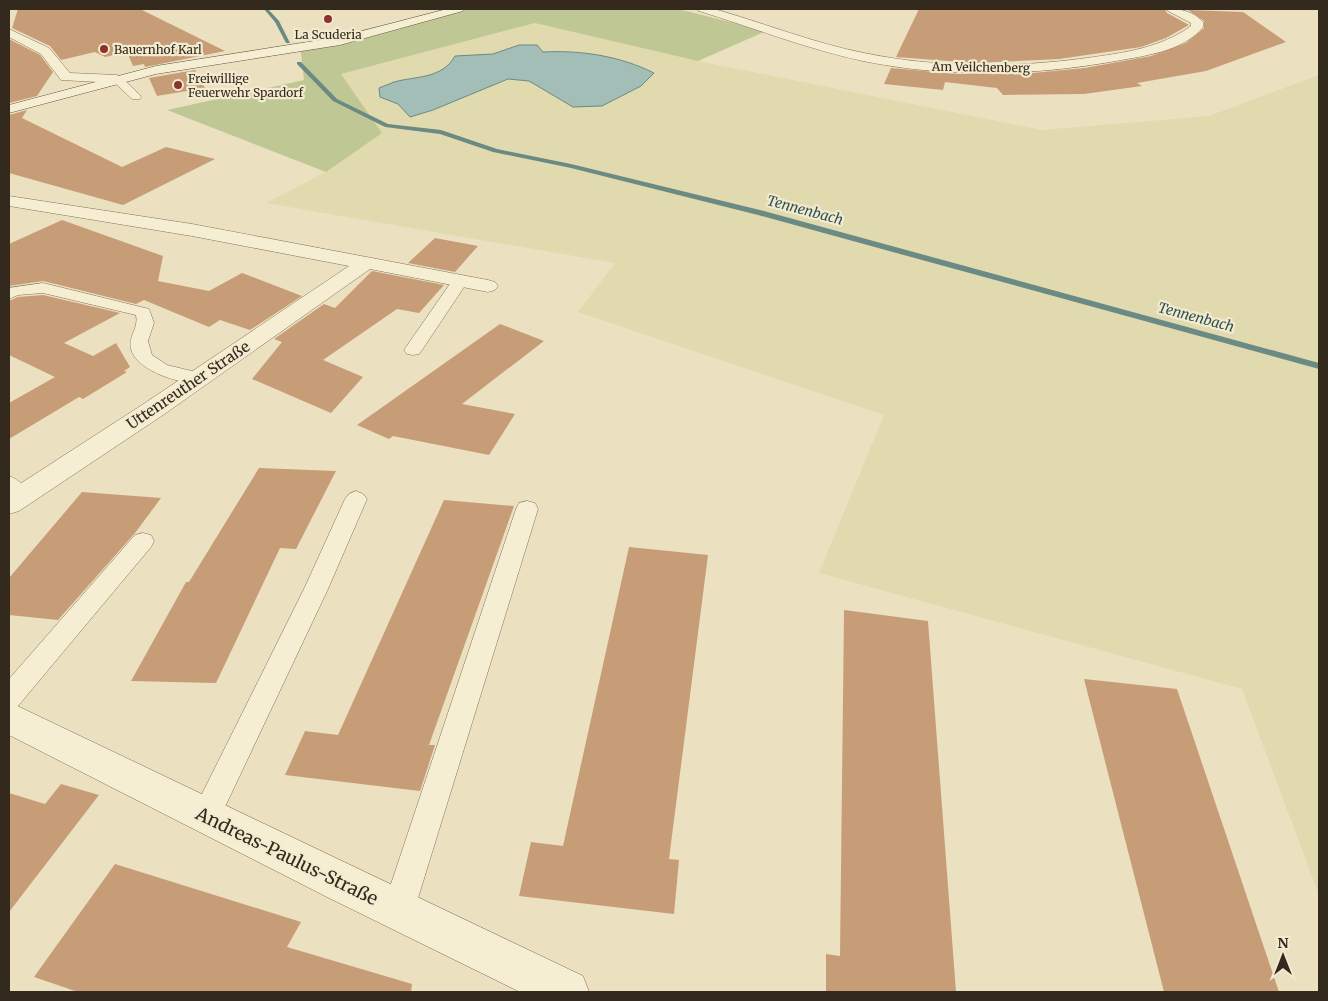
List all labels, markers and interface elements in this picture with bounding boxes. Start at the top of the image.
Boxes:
marker: La Scuderia [322,13,334,25]
place label: La Scuderia [294,27,362,42]
place label: Bauernhof Karl [114,42,202,57]
marker: Bauernhof Karl [98,43,110,55]
street label: Am Veilchenberg [931,59,1031,75]
place label: Freiwillige Feuerwehr Spardorf [188,71,304,100]
marker: Freiwillige Feuerwehr Spardorf [172,79,184,91]
water label: Tennenbach [765,191,845,229]
water label: Tennenbach [1156,298,1236,336]
street label: Uttenreuther Straße [123,337,253,433]
street label: Andreas-Paulus-Straße [191,801,382,910]
north arrow [1258,931,1308,981]
text: N [1277,934,1289,952]

